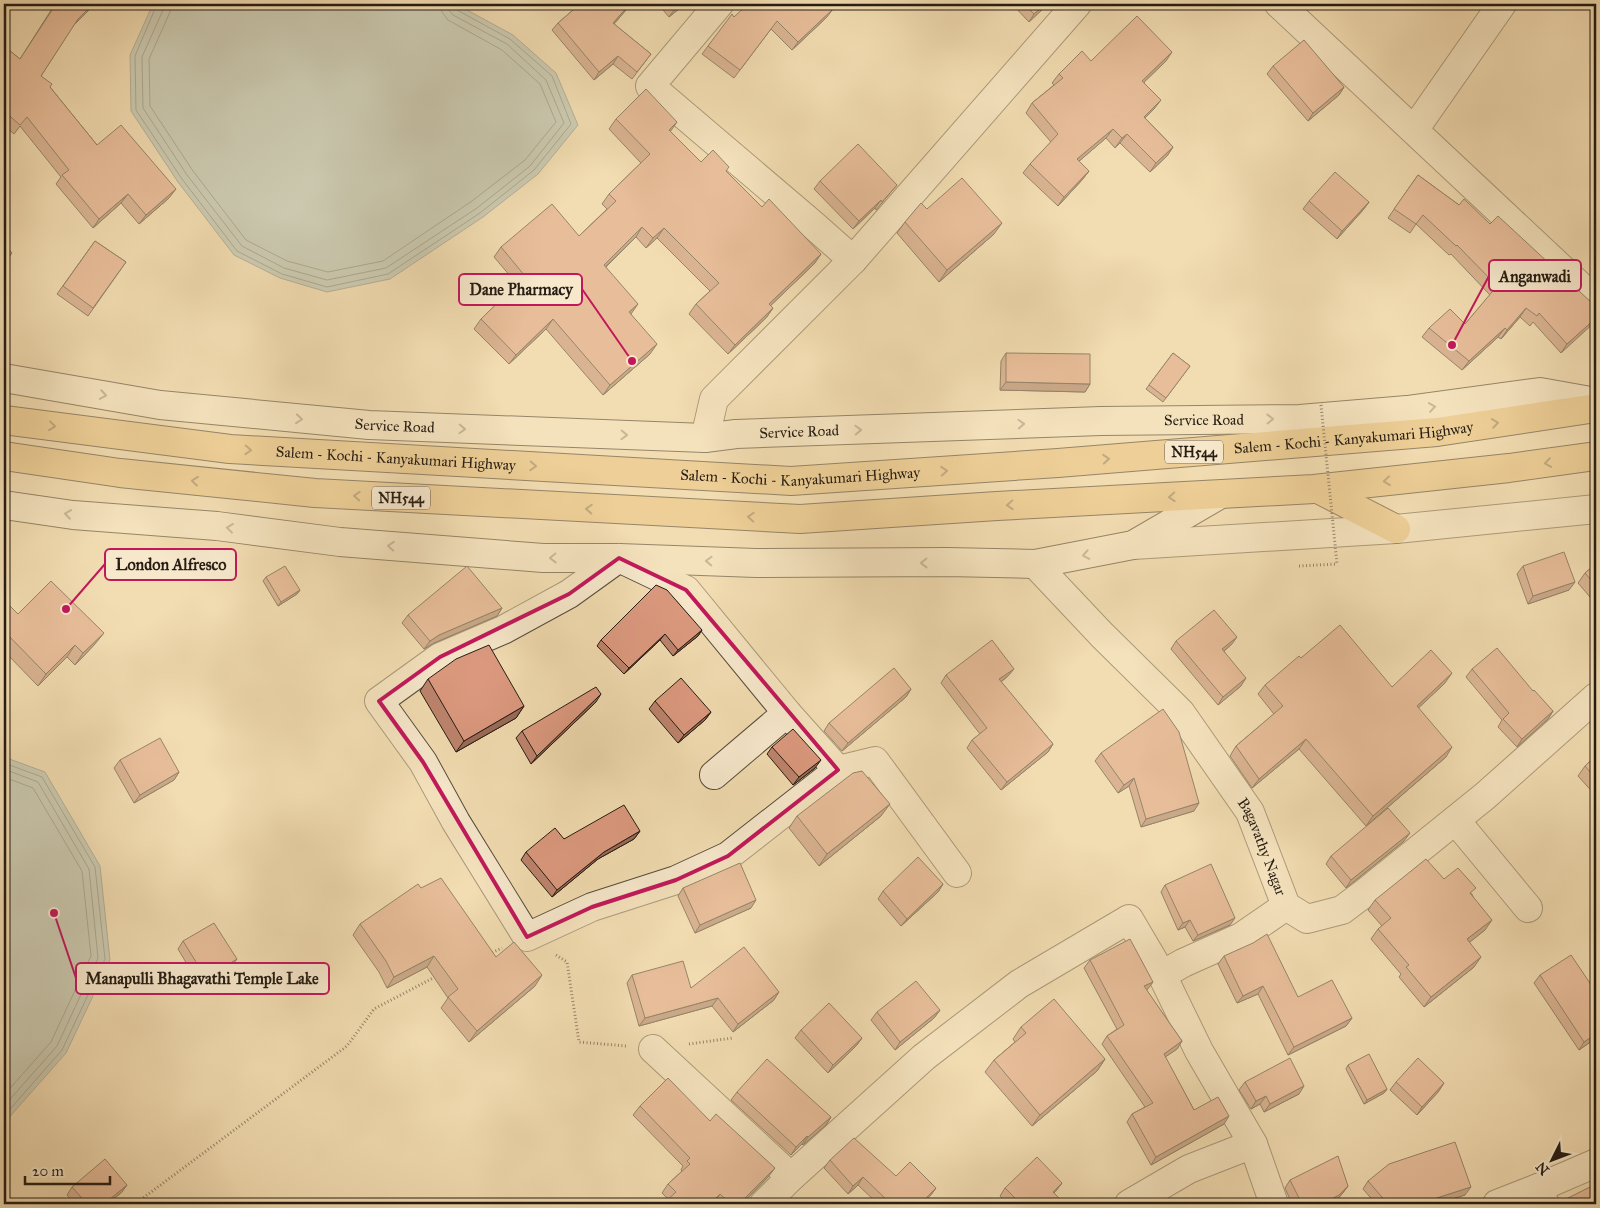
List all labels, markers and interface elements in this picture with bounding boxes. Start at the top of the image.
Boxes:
callout: Anganwadi [1489,260,1581,291]
text: Anganwadi [1498,267,1571,287]
callout: Dane Pharmacy [459,274,582,305]
text: Dane Pharmacy [469,280,574,300]
one-way arrow [99,390,108,400]
one-way arrow [1429,402,1437,413]
street label: Service Road [1164,411,1244,429]
one-way arrow [296,413,304,424]
one-way arrow [1267,414,1275,424]
street label: Service Road [354,415,435,437]
street label: Salem - Kochi - Kanyakumari Highway [1233,417,1475,458]
one-way arrow [1017,419,1025,429]
one-way arrow [1490,419,1499,429]
one-way arrow [48,420,56,431]
street label: Service Road [759,421,840,442]
one-way arrow [458,424,466,434]
one-way arrow [854,425,862,435]
one-way arrow [620,430,628,441]
road number: NH544 [1165,441,1223,464]
street label: Salem - Kochi - Kanyakumari Highway [275,443,517,474]
one-way arrow [244,444,252,455]
one-way arrow [1103,454,1111,465]
one-way arrow [1544,457,1552,468]
one-way arrow [529,461,537,472]
street label: Salem - Kochi - Kanyakumari Highway [680,463,922,490]
one-way arrow [941,465,949,476]
one-way arrow [1382,475,1390,486]
one-way arrow [191,476,199,487]
road number: NH544 [372,486,430,509]
one-way arrow [353,490,361,501]
one-way arrow [1168,492,1176,502]
one-way arrow [1006,500,1014,511]
one-way arrow [585,504,592,514]
one-way arrow [64,509,72,520]
one-way arrow [747,512,755,522]
one-way arrow [225,523,233,534]
one-way arrow [387,541,395,552]
callout: London Alfresco [105,549,236,580]
one-way arrow [1081,549,1090,559]
one-way arrow [549,553,556,563]
text: London Alfresco [116,555,226,574]
one-way arrow [705,556,713,567]
one-way arrow [920,558,928,568]
street label: Bagavathy Nagar [1234,794,1290,899]
callout: Manapulli Bhagavathi Temple Lake [76,963,329,994]
text: Manapulli Bhagavathi Temple Lake [85,969,319,989]
north arrow [1528,1136,1578,1186]
scale bar [25,1153,110,1185]
text: N [1532,1158,1553,1178]
text: 20 m [32,1162,64,1180]

